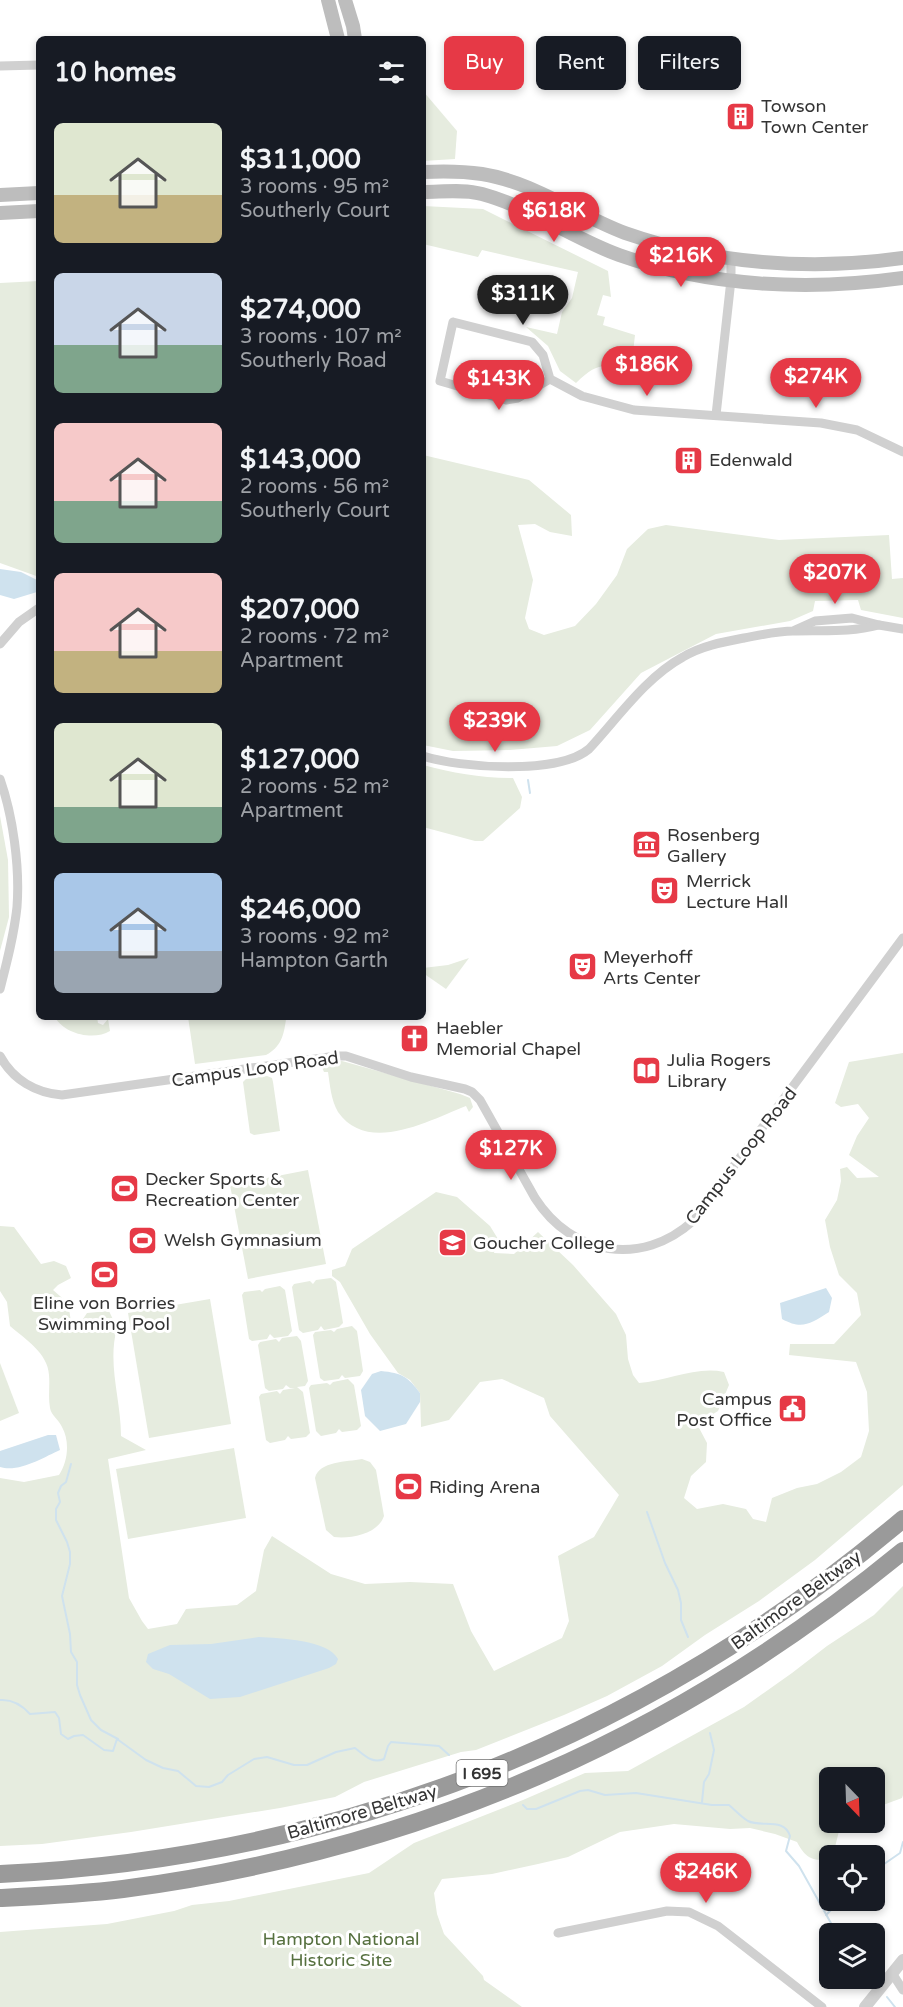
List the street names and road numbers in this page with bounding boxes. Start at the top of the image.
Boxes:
street label: Campus Loop Road [170,1046,340,1092]
street label: Campus Loop Road [681,1083,801,1229]
street label: Baltimore Beltway [727,1545,865,1654]
road number: I 695 [456,1760,508,1786]
street label: Baltimore Beltway [284,1780,440,1844]

